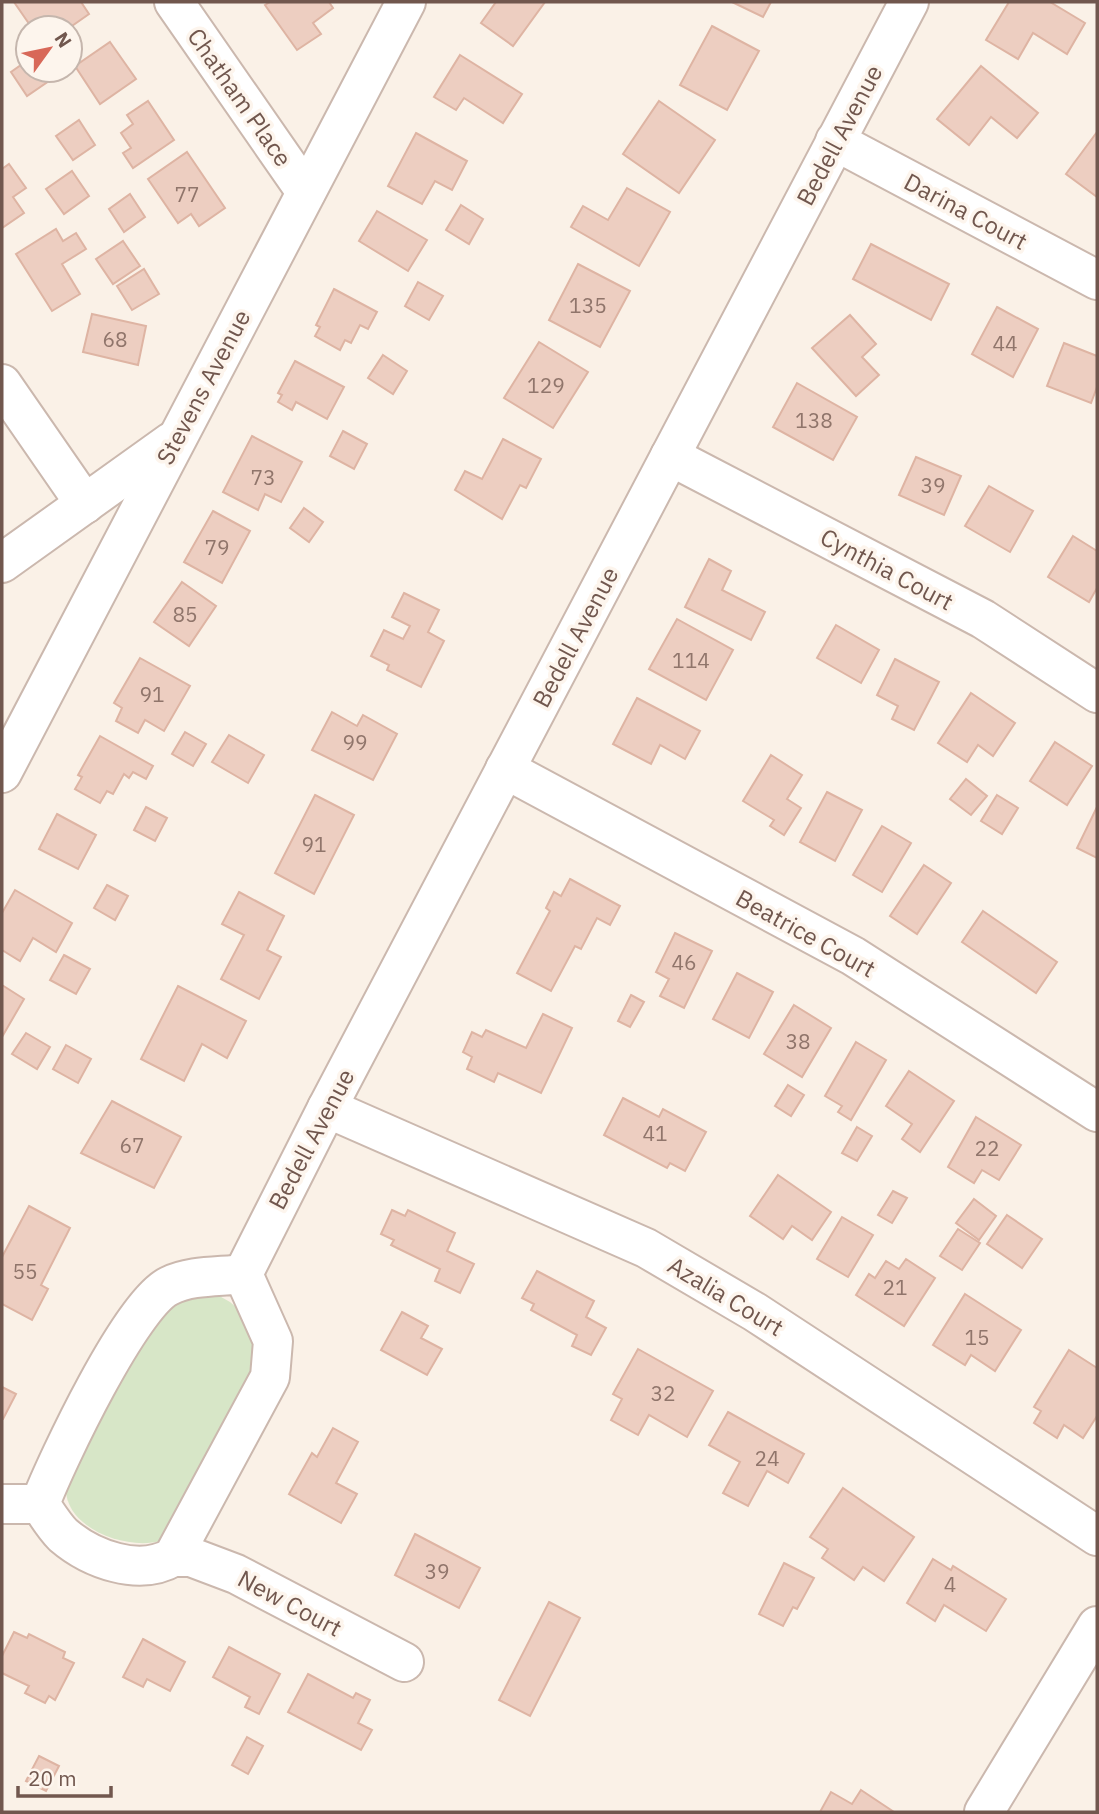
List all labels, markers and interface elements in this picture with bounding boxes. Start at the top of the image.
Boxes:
north arrow [14,14,84,84]
street label: Chatham Place [180,22,300,172]
text: N [49,27,77,52]
street label: Bedell Avenue [789,59,889,211]
street label: Darina Court [899,165,1033,257]
house number: 77 [174,180,200,208]
house number: 135 [569,291,607,319]
street label: Stevens Avenue [149,304,257,470]
house number: 68 [102,325,128,353]
house number: 44 [992,329,1018,357]
house number: 129 [527,371,565,399]
house number: 138 [795,406,833,434]
house number: 73 [250,463,276,491]
house number: 39 [920,471,946,499]
street label: Cynthia Court [815,521,959,617]
house number: 79 [204,533,230,561]
street label: Bedell Avenue [525,561,625,713]
house number: 85 [172,600,198,628]
house number: 114 [672,646,710,674]
house number: 91 [139,680,165,708]
house number: 99 [342,728,368,756]
house number: 91 [301,830,327,858]
street label: Beatrice Court [730,881,882,985]
house number: 46 [671,948,697,976]
house number: 38 [785,1027,811,1055]
street label: Bedell Avenue [261,1063,361,1215]
house number: 41 [642,1119,668,1147]
house number: 67 [119,1131,145,1159]
house number: 22 [974,1134,1000,1162]
street label: Azalia Court [662,1249,790,1343]
house number: 55 [12,1257,38,1285]
house number: 21 [882,1273,908,1301]
house number: 15 [964,1323,990,1351]
house number: 32 [650,1379,676,1407]
house number: 24 [754,1444,780,1472]
house number: 39 [424,1557,450,1585]
street label: New Court [232,1562,348,1644]
house number: 4 [944,1570,956,1598]
scale bar [18,1755,110,1799]
text: 20 m [28,1764,77,1792]

